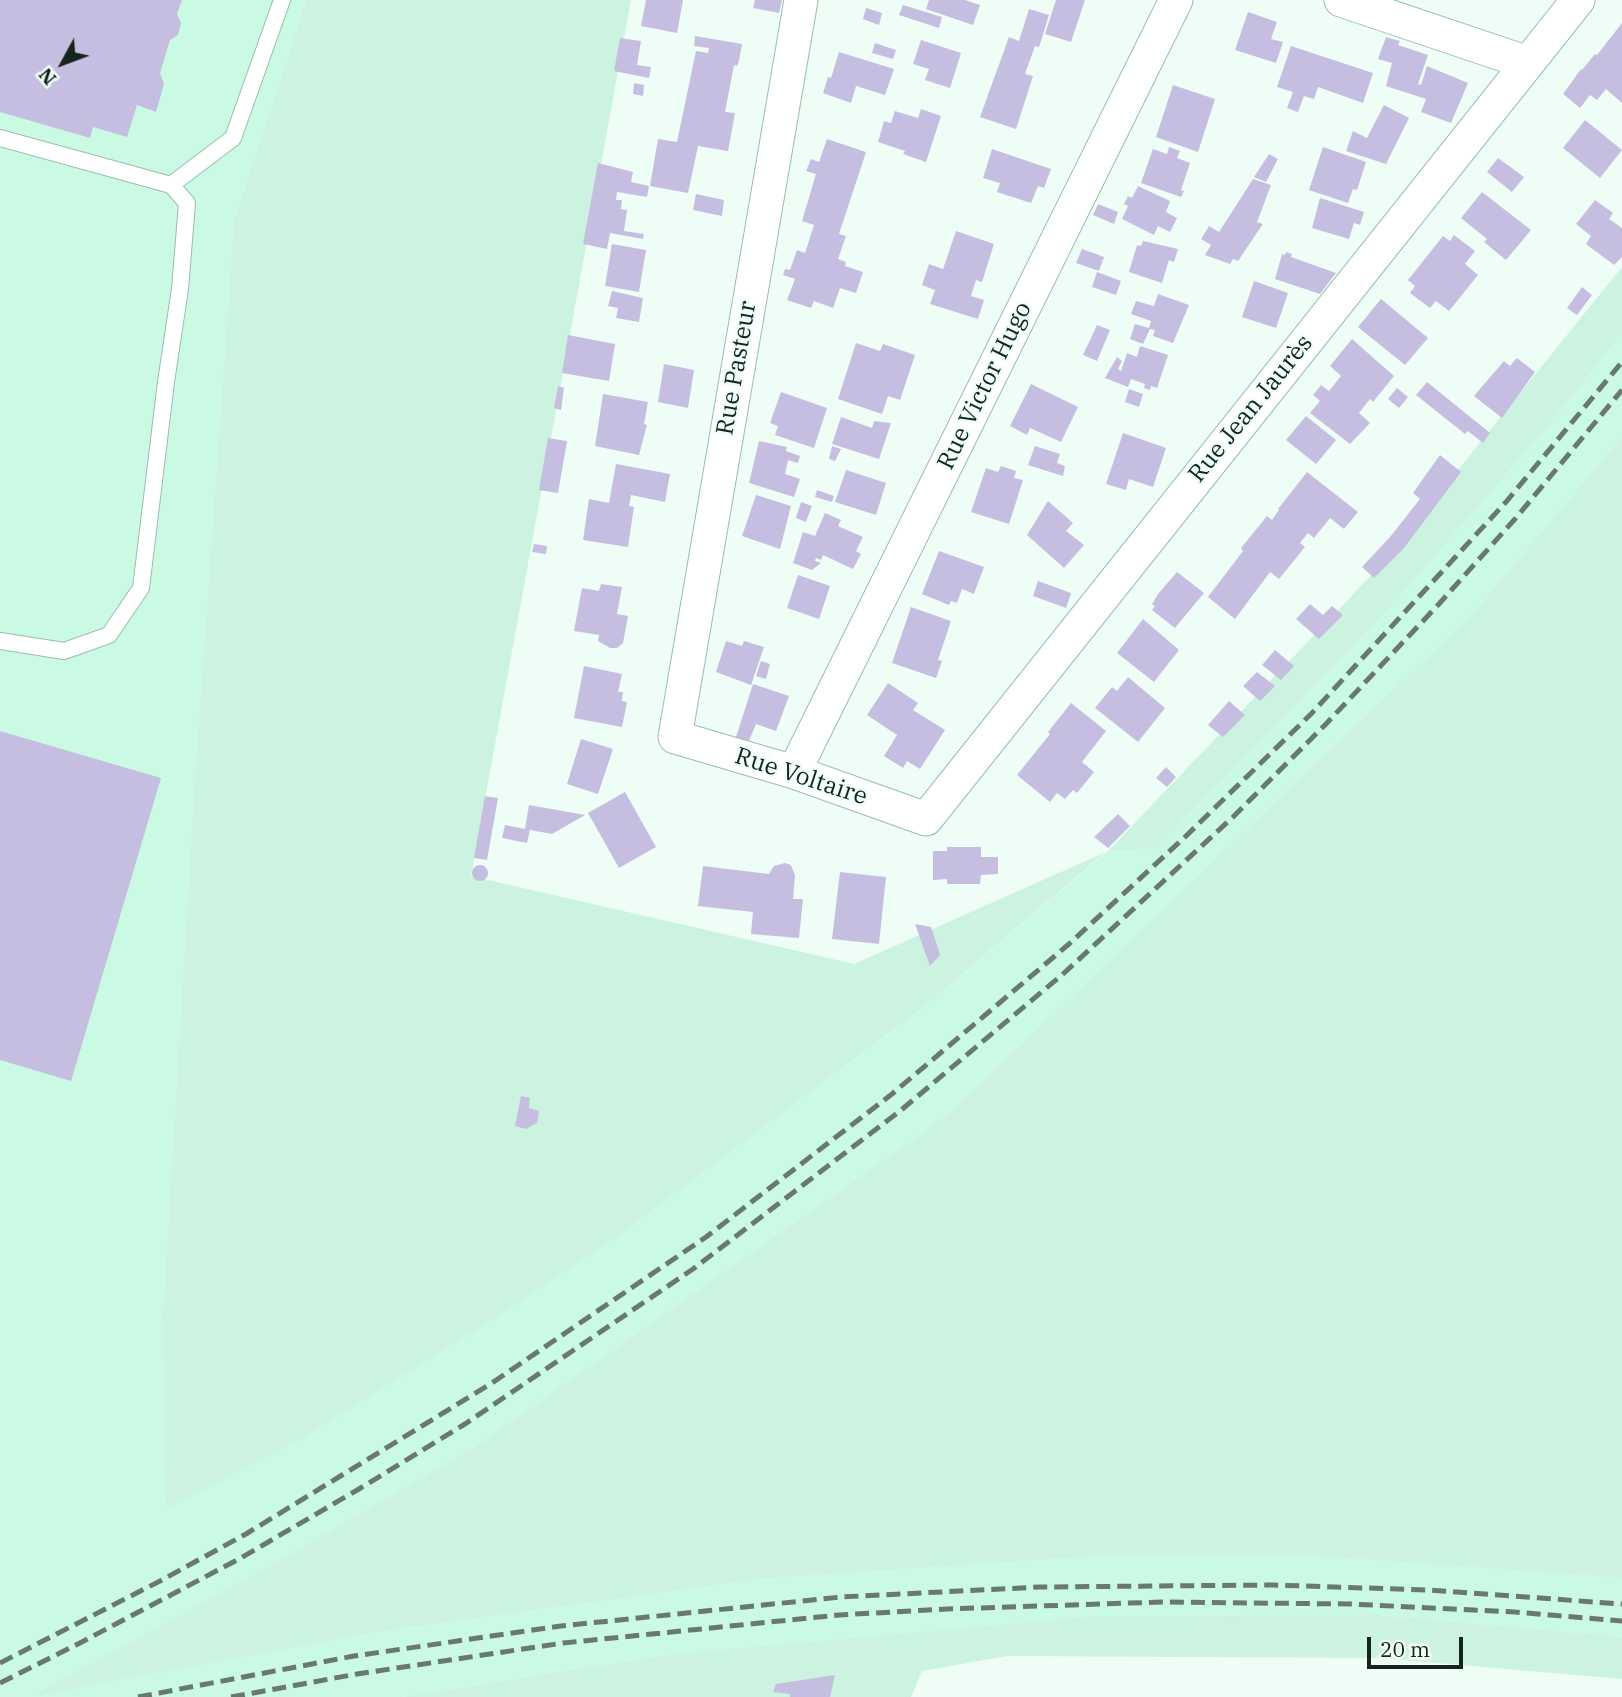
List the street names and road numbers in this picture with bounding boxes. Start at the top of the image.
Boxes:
street label: Rue Victor Hugo [932,297,1038,475]
street label: Rue Pasteur [711,299,763,437]
street label: Rue Jean Jaurès [1183,330,1319,488]
street label: Rue Voltaire [731,742,871,812]

